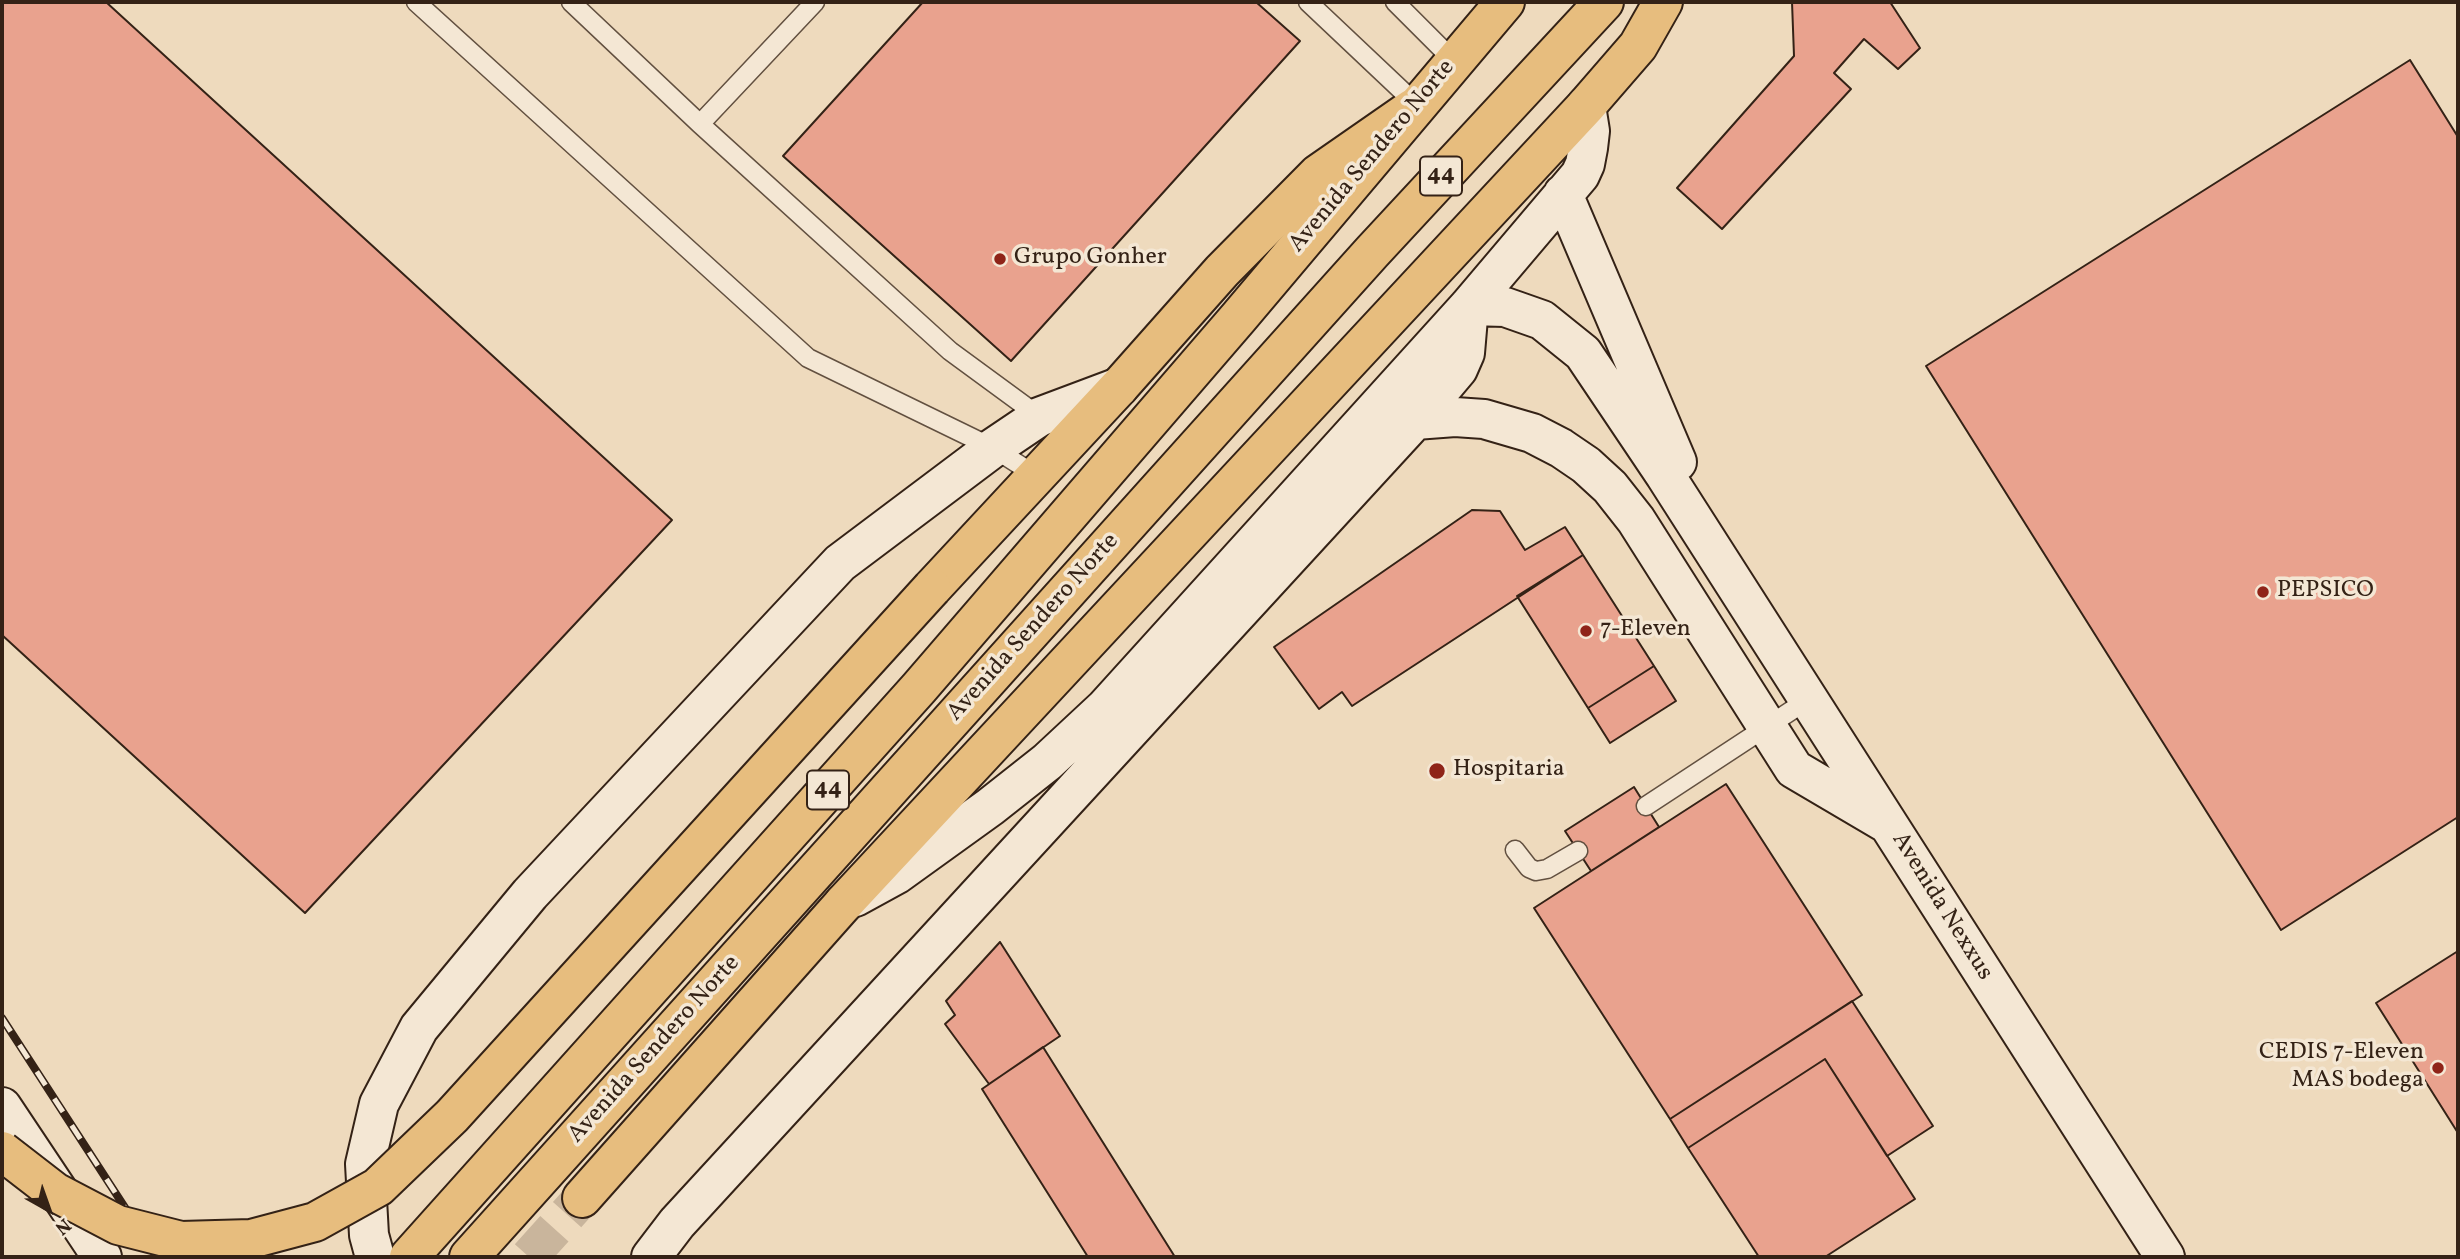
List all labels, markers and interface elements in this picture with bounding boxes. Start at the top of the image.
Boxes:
street label: Avenida Sendero Norte [1284,55,1462,259]
road number: 44 [1420,156,1462,196]
place label: Grupo Gonher [1014,245,1167,273]
marker: Grupo Gonher [992,251,1008,267]
street label: Avenida Sendero Norte [942,528,1126,728]
place label: PEPSICO [2277,578,2374,606]
marker: PEPSICO [2255,584,2271,600]
place label: 7-Eleven [1600,617,1691,645]
marker: 7-Eleven [1578,623,1594,639]
place label: Hospitaria [1453,757,1565,785]
marker: Hospitaria [1427,761,1447,781]
road number: 44 [807,770,849,810]
street label: Avenida Nexxus [1884,828,1998,986]
street label: Avenida Sendero Norte [563,950,747,1150]
place label: CEDIS 7-Eleven MAS bodega [2259,1040,2424,1096]
marker: CEDIS 7-Eleven MAS bodega [2430,1060,2446,1076]
north arrow [14,1175,84,1245]
text: N [49,1212,76,1240]

